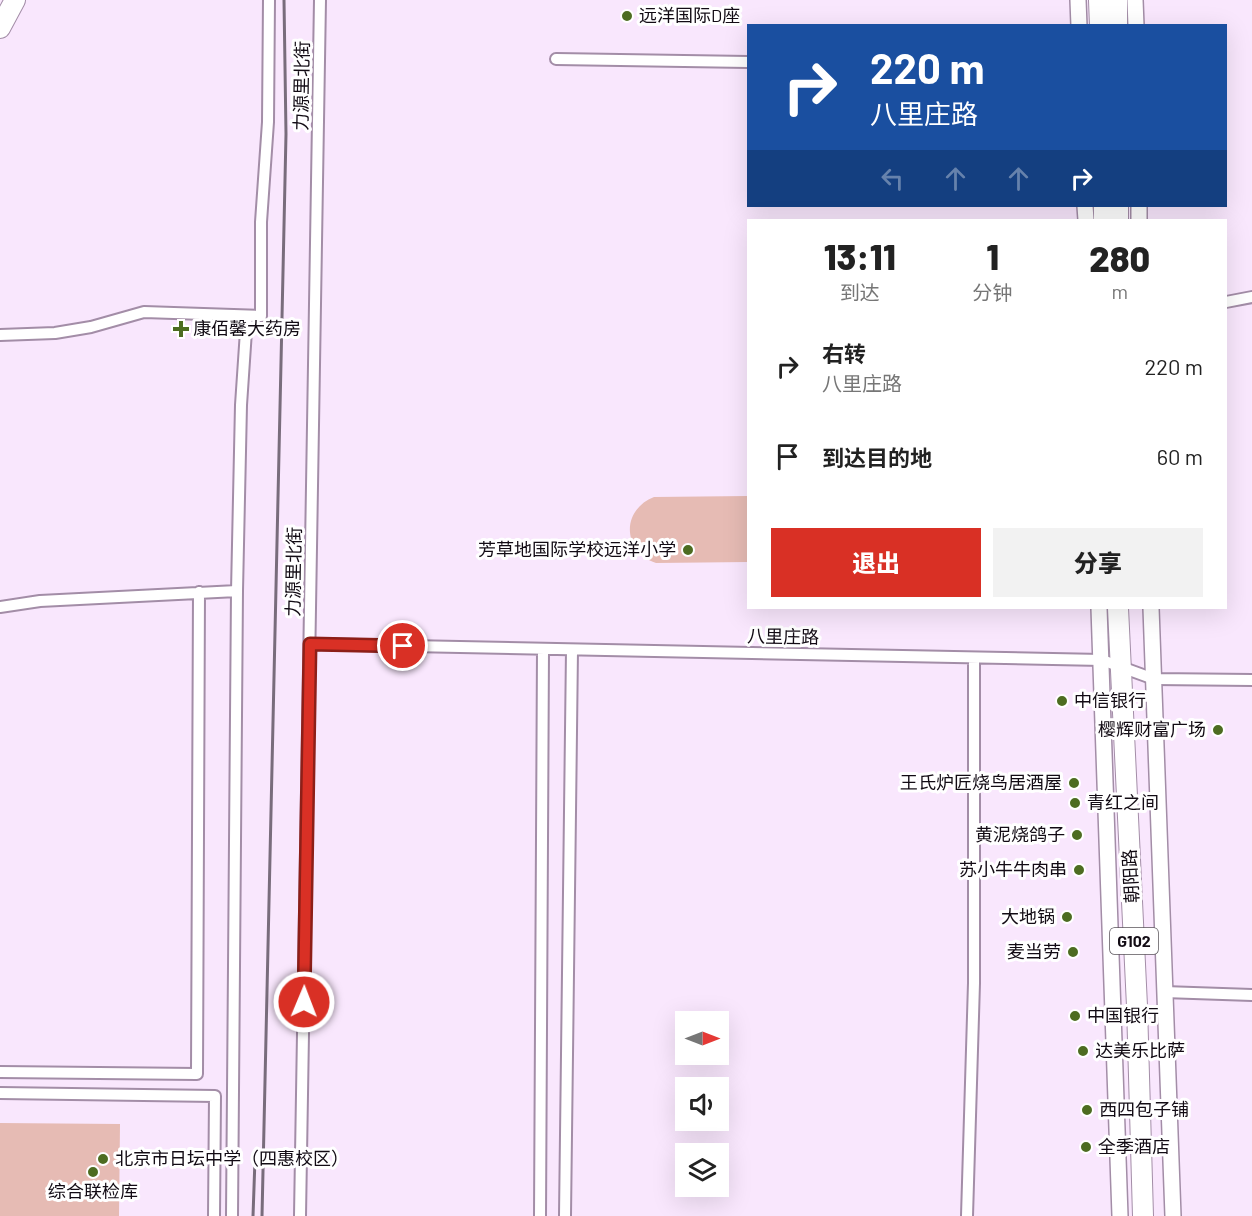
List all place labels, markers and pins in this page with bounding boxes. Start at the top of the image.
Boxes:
place label: 远洋国际D座 [639,4,740,26]
marker: 远洋国际D座 [620,9,634,23]
place label: 康佰馨大药房 [193,317,301,339]
marker: 康佰馨大药房 [174,322,188,336]
place label: 芳草地国际学校远洋小学 [478,538,676,560]
marker: 芳草地国际学校远洋小学 [681,543,695,557]
pin [377,620,428,671]
place label: 中信银行 [1074,689,1146,711]
marker: 中信银行 [1055,694,1069,708]
place label: 樱辉财富广场 [1098,718,1206,740]
marker: 樱辉财富广场 [1211,723,1225,737]
place label: 王氏炉匠烧鸟居酒屋 [900,771,1062,793]
marker: 王氏炉匠烧鸟居酒屋 [1067,776,1081,790]
place label: 青红之间 [1087,791,1159,813]
marker: 青红之间 [1068,796,1082,810]
place label: 黄泥烧鸽子 [975,823,1065,845]
marker: 黄泥烧鸽子 [1070,828,1084,842]
place label: 苏小牛牛肉串 [959,858,1067,880]
marker: 苏小牛牛肉串 [1072,863,1086,877]
place label: 大地锅 [1001,905,1055,927]
marker: 大地锅 [1060,910,1074,924]
place label: 麦当劳 [1007,940,1061,962]
marker: 麦当劳 [1066,945,1080,959]
place label: 中国银行 [1087,1004,1159,1026]
marker: 中国银行 [1068,1009,1082,1023]
place label: 达美乐比萨 [1095,1039,1185,1061]
marker: 达美乐比萨 [1076,1044,1090,1058]
place label: 西四包子铺 [1099,1098,1189,1120]
marker: 西四包子铺 [1080,1103,1094,1117]
place label: 全季酒店 [1098,1135,1170,1157]
marker: 全季酒店 [1079,1140,1093,1154]
place label: 北京市日坛中学（四惠校区） [115,1147,349,1169]
marker: 北京市日坛中学（四惠校区） [96,1152,110,1166]
marker: 综合联检库 [86,1165,100,1179]
place label: 综合联检库 [48,1180,138,1202]

